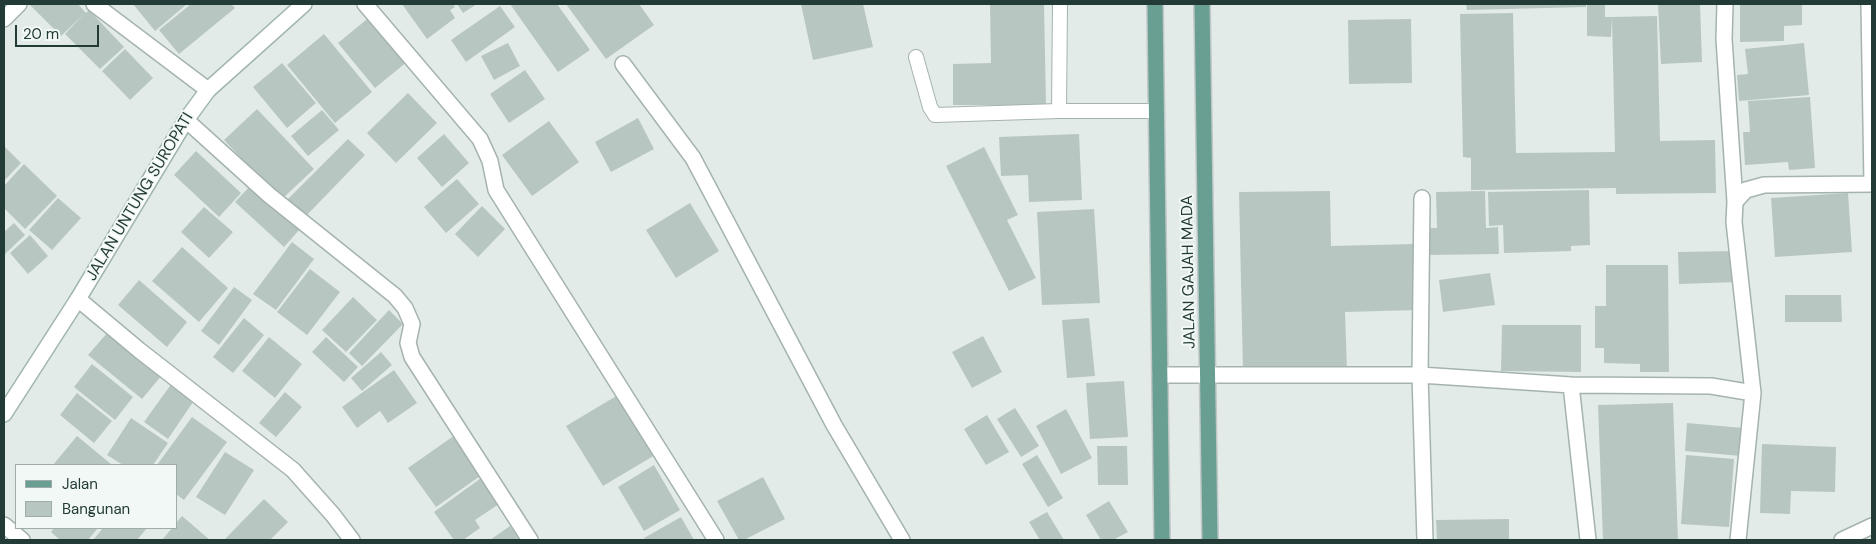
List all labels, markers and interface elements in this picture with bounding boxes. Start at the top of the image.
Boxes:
scale bar [18,15,101,47]
text: 20 m [23,24,59,44]
street label: JALAN UNTUNG SUROPATI [82,110,198,284]
street label: JALAN GAJAH MADA [1178,195,1200,349]
legend [15,464,178,529]
text: Jalan [62,474,98,494]
text: Bangunan [62,499,130,519]

